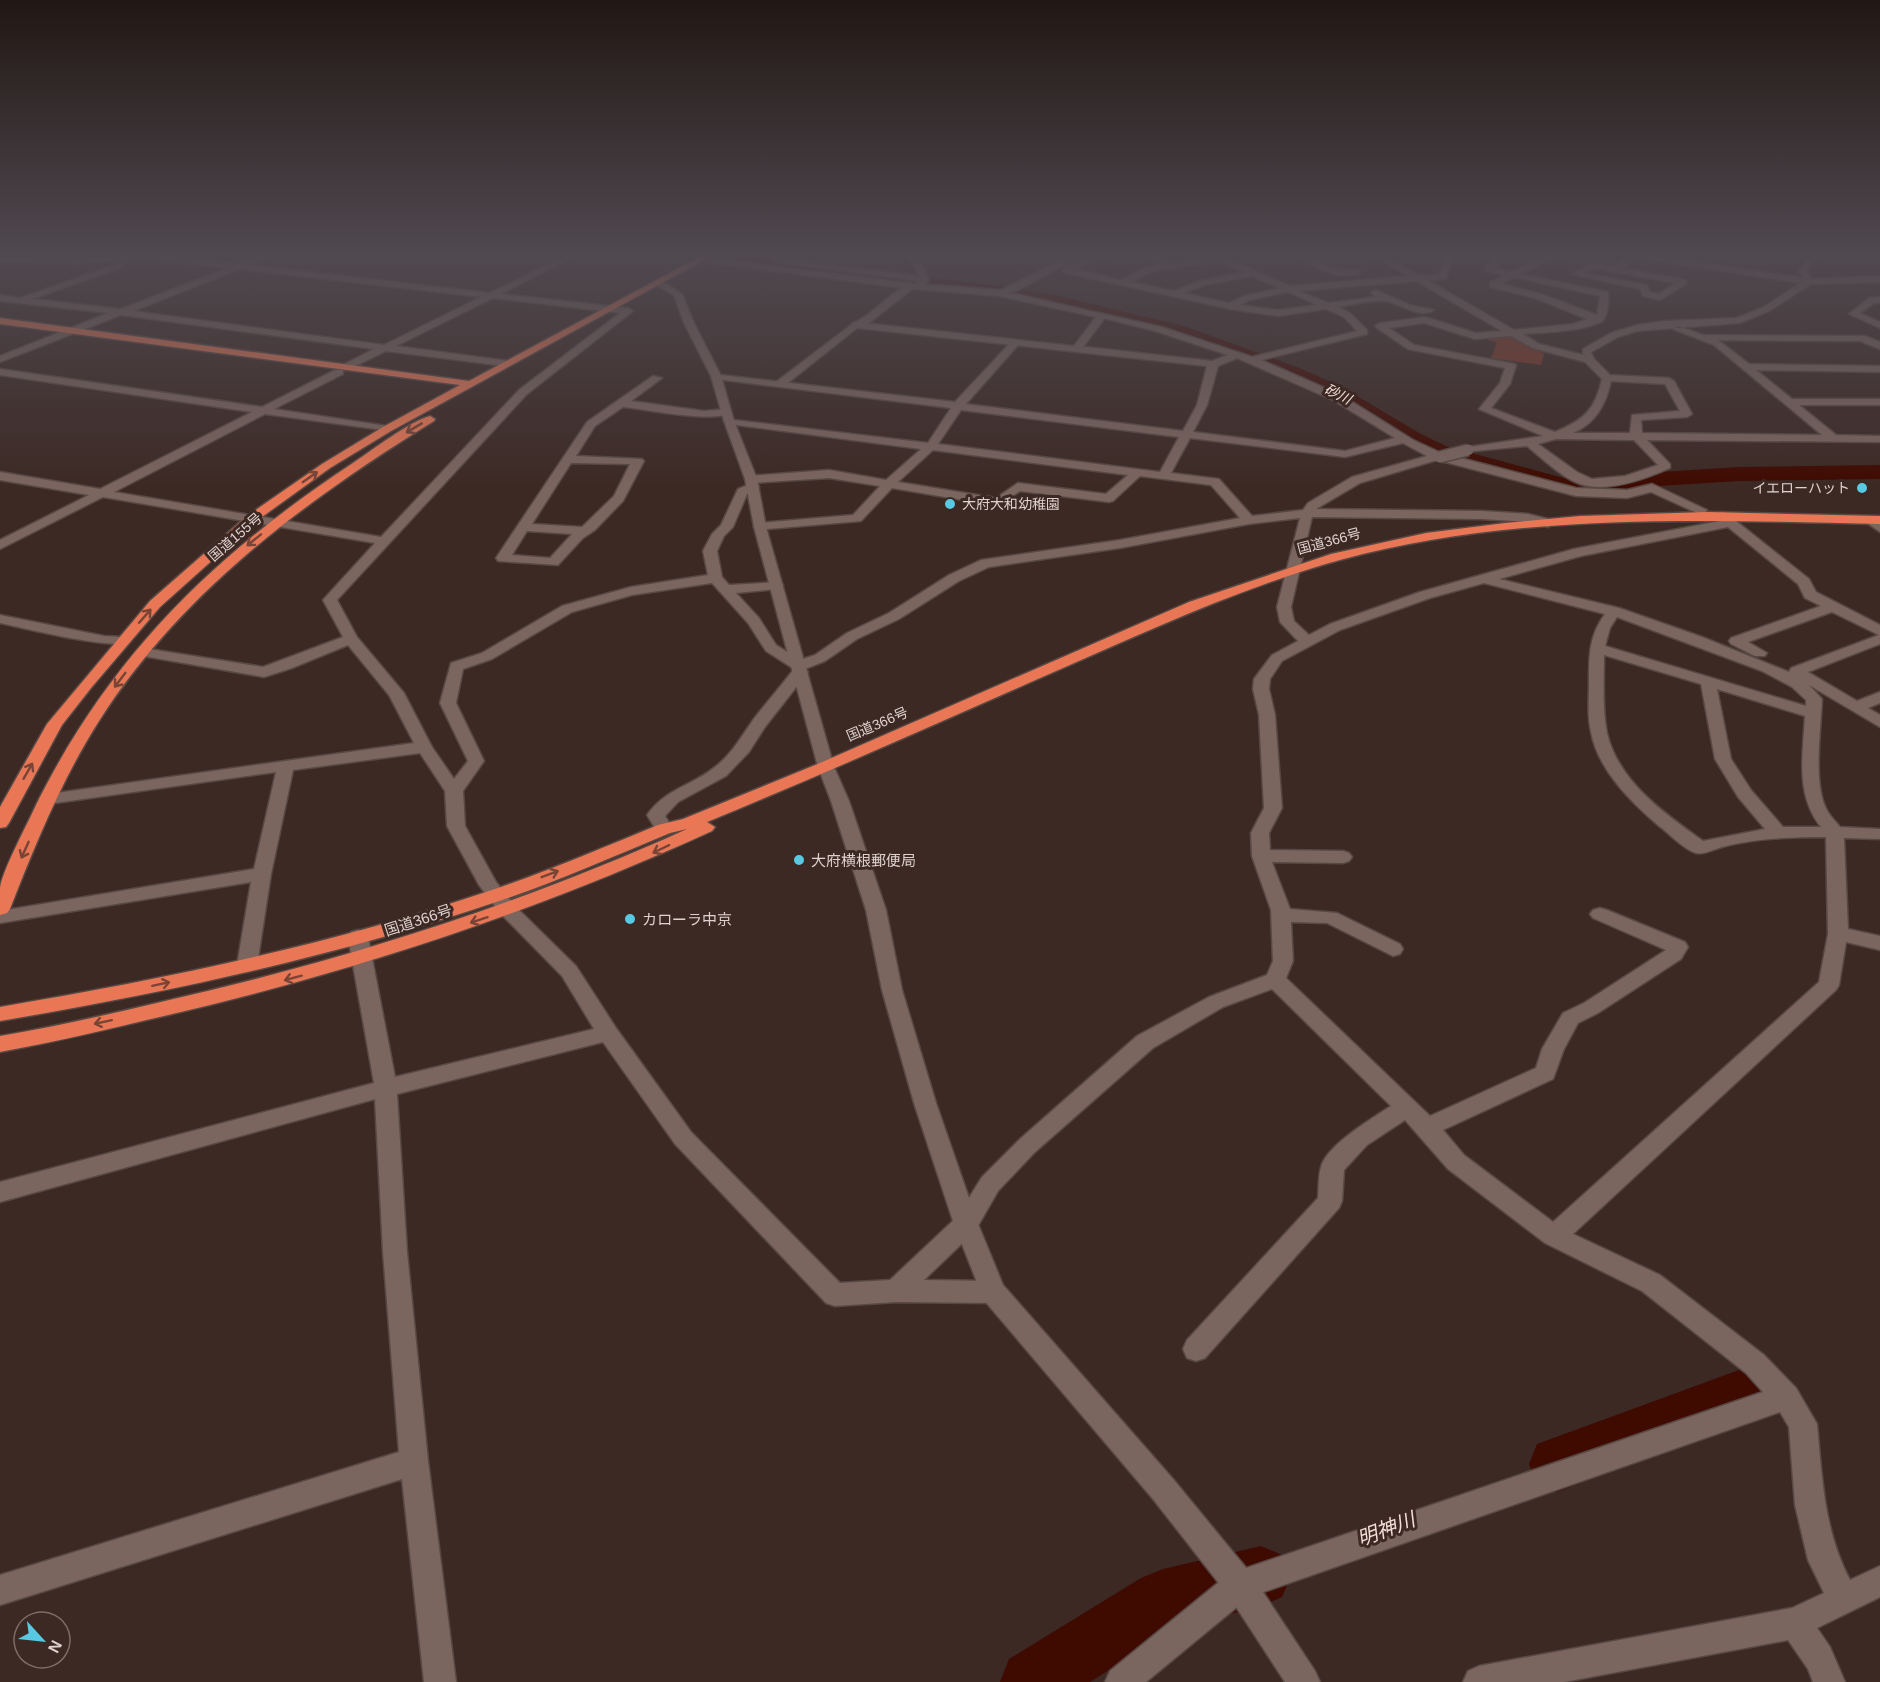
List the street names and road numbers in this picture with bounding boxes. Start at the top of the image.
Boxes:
street label: 国道155号 [205,510,265,564]
street label: 国道366号 [1295,525,1363,557]
street label: 国道366号 [844,704,910,744]
street label: 国道366号 [382,901,454,939]

